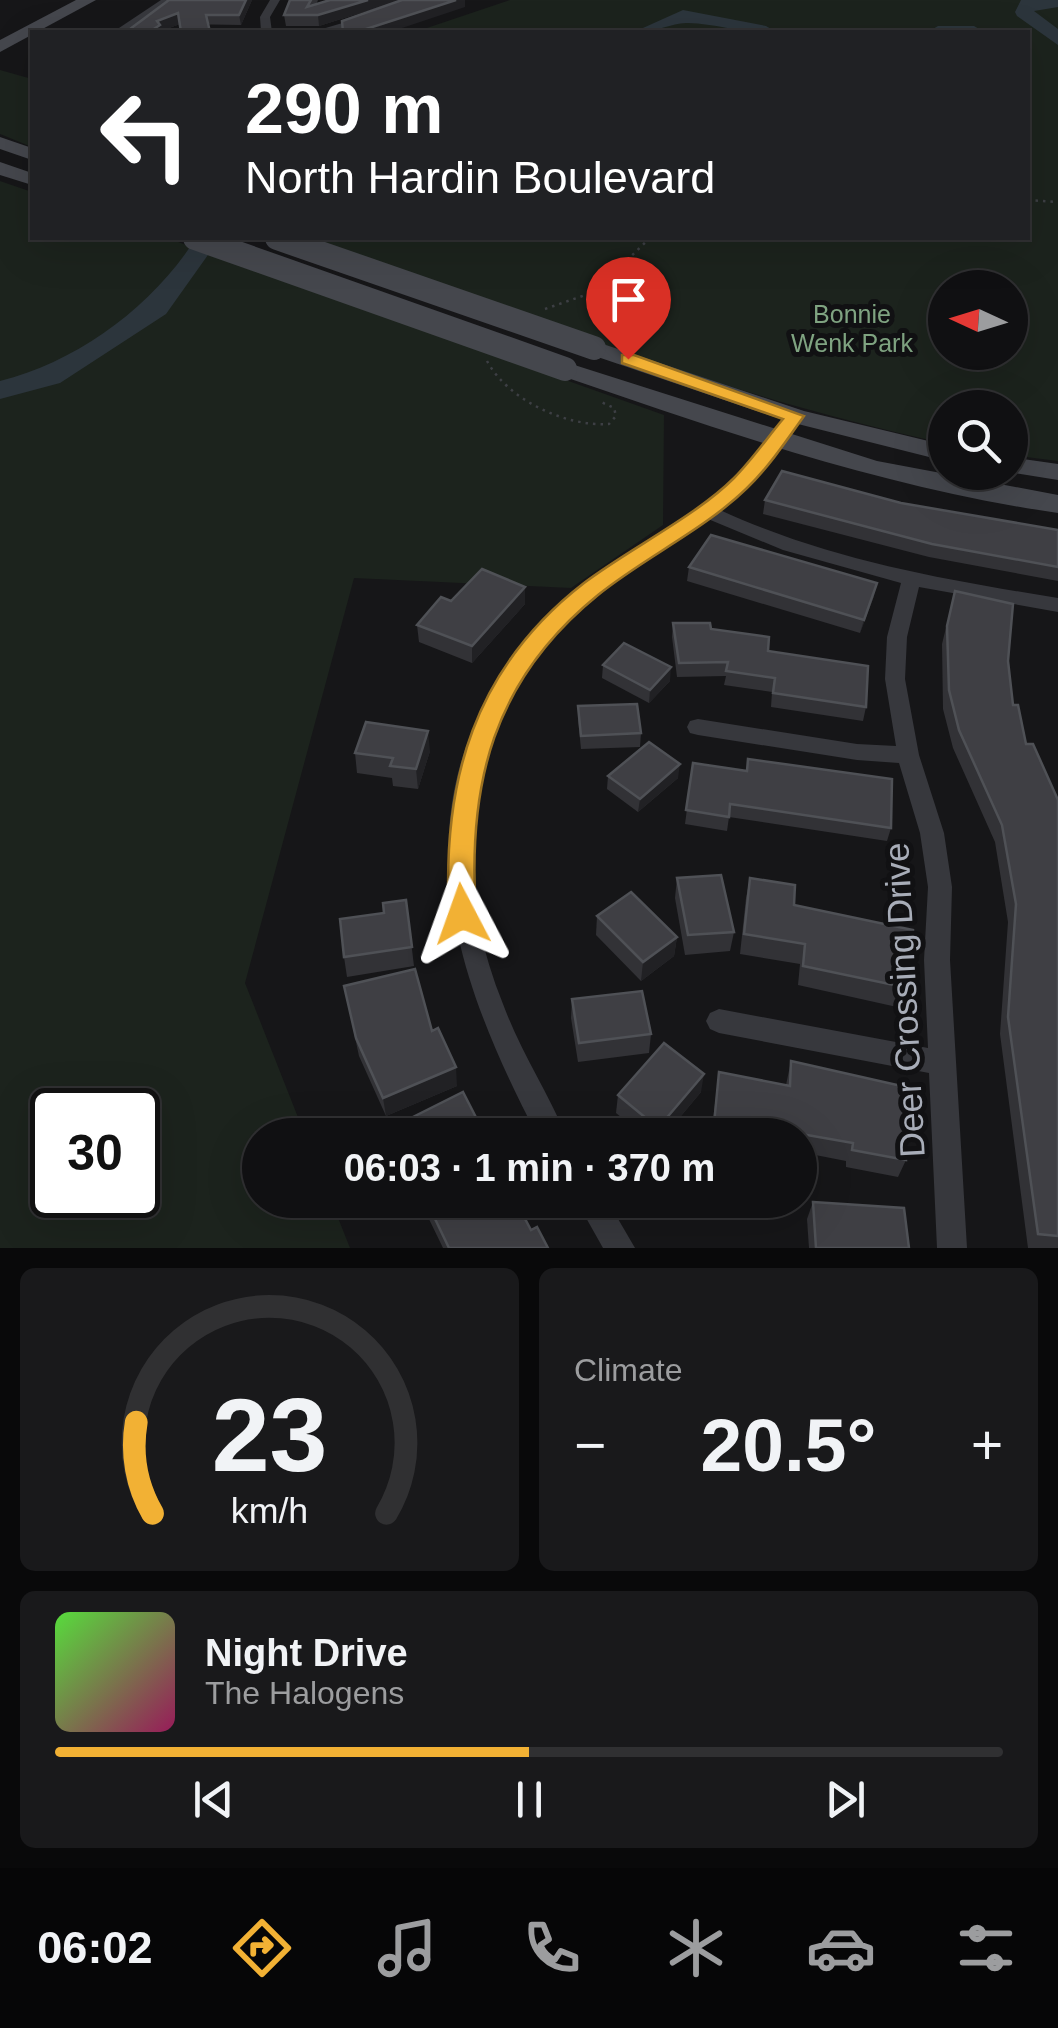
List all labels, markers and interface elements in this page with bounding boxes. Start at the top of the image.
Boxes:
icon: left [80,70,210,200]
text: 290 m [245,70,443,148]
text: North Hardin Boulevard [245,152,715,203]
pin [586,257,671,360]
north arrow [928,270,1028,370]
map controls [928,270,1028,490]
icon: arrive [601,272,656,327]
park label: Bonnie Wenk Park [791,300,913,357]
button: search [928,390,1028,490]
street label: Deer Crossing Drive [876,842,932,1158]
position arrow [410,862,514,966]
speed limit sign: 30 [30,1088,160,1218]
text: 06:03 · 1 min · 370 m [344,1147,715,1189]
text: Climate [574,1352,682,1388]
text: 23 [212,1377,327,1493]
text: 20.5° [701,1403,876,1487]
text: − [574,1414,606,1476]
text: + [971,1414,1003,1476]
text: km/h [231,1491,308,1531]
text: Night Drive [205,1632,408,1674]
text: The Halogens [205,1675,404,1711]
icon: previous [186,1772,241,1827]
icon: pause [502,1772,557,1827]
icon: next [818,1772,873,1827]
icon: directions [227,1913,297,1983]
icon: music [372,1913,442,1983]
icon: phone [517,1913,587,1983]
icon: climate [661,1913,731,1983]
icon: car [806,1913,876,1983]
icon: filters [951,1913,1021,1983]
text: 06:02 [37,1922,152,1973]

